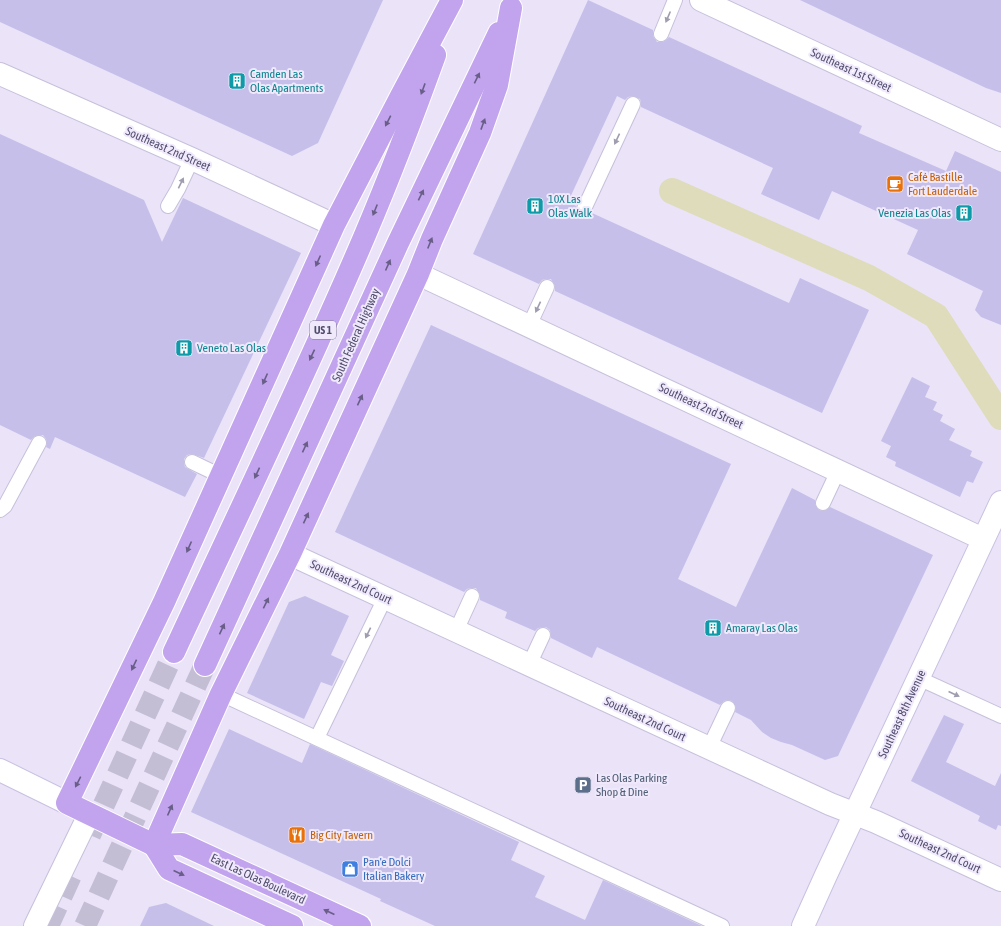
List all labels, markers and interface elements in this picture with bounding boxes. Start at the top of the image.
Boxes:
one-way arrow [665,11,671,22]
street label: Southeast 1st Street [808,45,894,95]
place label: Camden Las Olas Apartments [250,67,323,95]
building icon: Camden Las Olas Apartments [227,71,247,91]
one-way arrow [474,72,480,84]
one-way arrow [419,83,425,95]
one-way arrow [385,115,391,127]
one-way arrow [480,118,486,130]
street label: Southeast 2nd Street [123,124,213,174]
one-way arrow [614,133,620,145]
place label: Café Bastille Fort Lauderdale [908,170,977,198]
cafe icon: Café Bastille Fort Lauderdale [885,174,905,194]
one-way arrow [178,177,184,189]
one-way arrow [418,190,424,201]
place label: 10X Las Olas Walk [548,192,593,220]
building icon: 10X Las Olas Walk [525,196,545,216]
building icon: Venezia Las Olas [954,203,974,223]
one-way arrow [372,205,378,217]
place label: Venezia Las Olas [878,206,951,220]
one-way arrow [428,236,434,248]
one-way arrow [315,255,321,266]
one-way arrow [385,260,391,271]
street label: South Federal Highway [329,286,383,384]
one-way arrow [535,301,541,312]
road number: US 1 [310,321,336,339]
building icon: Veneto Las Olas [174,338,194,358]
place label: Veneto Las Olas [197,341,266,355]
one-way arrow [309,349,315,360]
one-way arrow [262,374,268,385]
street label: Southeast 2nd Street [657,380,746,432]
one-way arrow [357,394,363,406]
one-way arrow [302,442,308,453]
one-way arrow [254,467,260,478]
one-way arrow [303,513,309,524]
one-way arrow [186,542,192,553]
street label: Southeast 2nd Court [308,557,395,607]
one-way arrow [263,597,269,608]
building icon: Amaray Las Olas [703,618,723,638]
place label: Amaray Las Olas [726,621,798,635]
one-way arrow [219,624,225,635]
one-way arrow [365,627,371,639]
one-way arrow [131,659,137,671]
street label: Southeast 8th Avenue [875,668,929,760]
one-way arrow [948,691,959,697]
street label: Southeast 2nd Court [602,694,689,744]
place label: Las Olas Parking Shop & Dine [596,771,668,799]
parking icon: Las Olas Parking Shop & Dine [573,775,593,795]
one-way arrow [74,776,81,788]
one-way arrow [167,804,173,815]
restaurant icon: Big City Tavern [287,825,307,845]
street label: Southeast 2nd Court [897,826,984,876]
place label: Big City Tavern [310,828,373,842]
street label: East Las Olas Boulevard [208,851,308,907]
place label: Pan'e Dolci Italian Bakery [363,855,424,883]
shop icon: Pan'e Dolci Italian Bakery [340,859,360,879]
one-way arrow [173,870,185,876]
one-way arrow [324,909,335,915]

